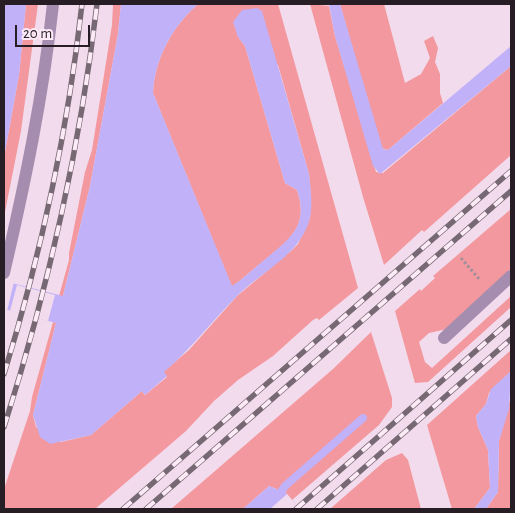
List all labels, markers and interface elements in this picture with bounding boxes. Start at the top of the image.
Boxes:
scale bar [18,15,92,47]
text: 20 m [23,26,52,41]

